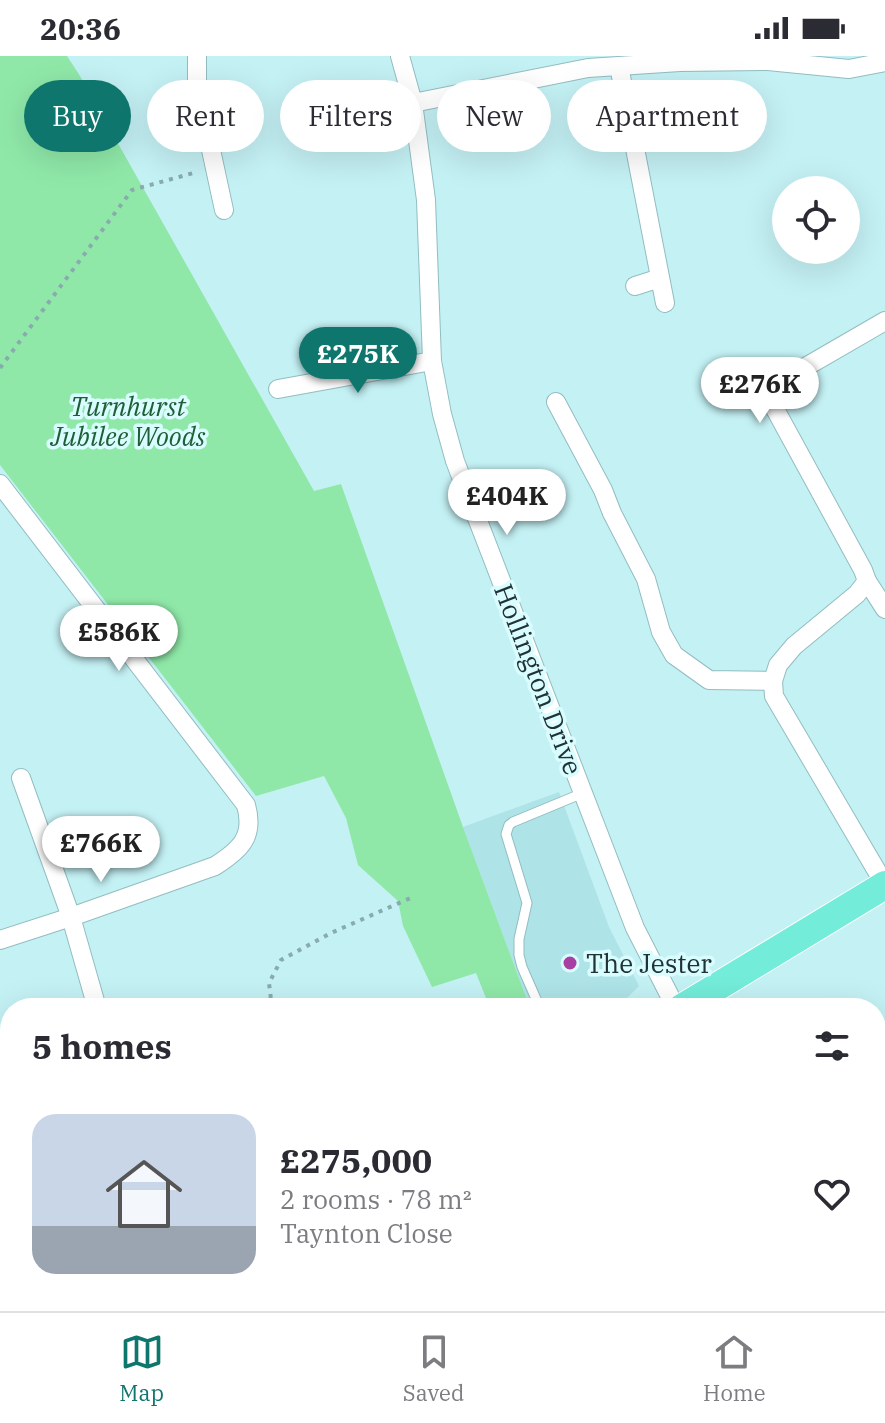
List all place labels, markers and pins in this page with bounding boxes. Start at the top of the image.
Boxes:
pin: £275K [302,327,414,395]
pin: £276K [704,357,816,425]
pin: £404K [451,469,563,537]
pin: £586K [63,605,175,673]
pin: £766K [45,816,157,884]
place label: The Jester [586,946,712,980]
marker: The Jester [561,954,579,972]

